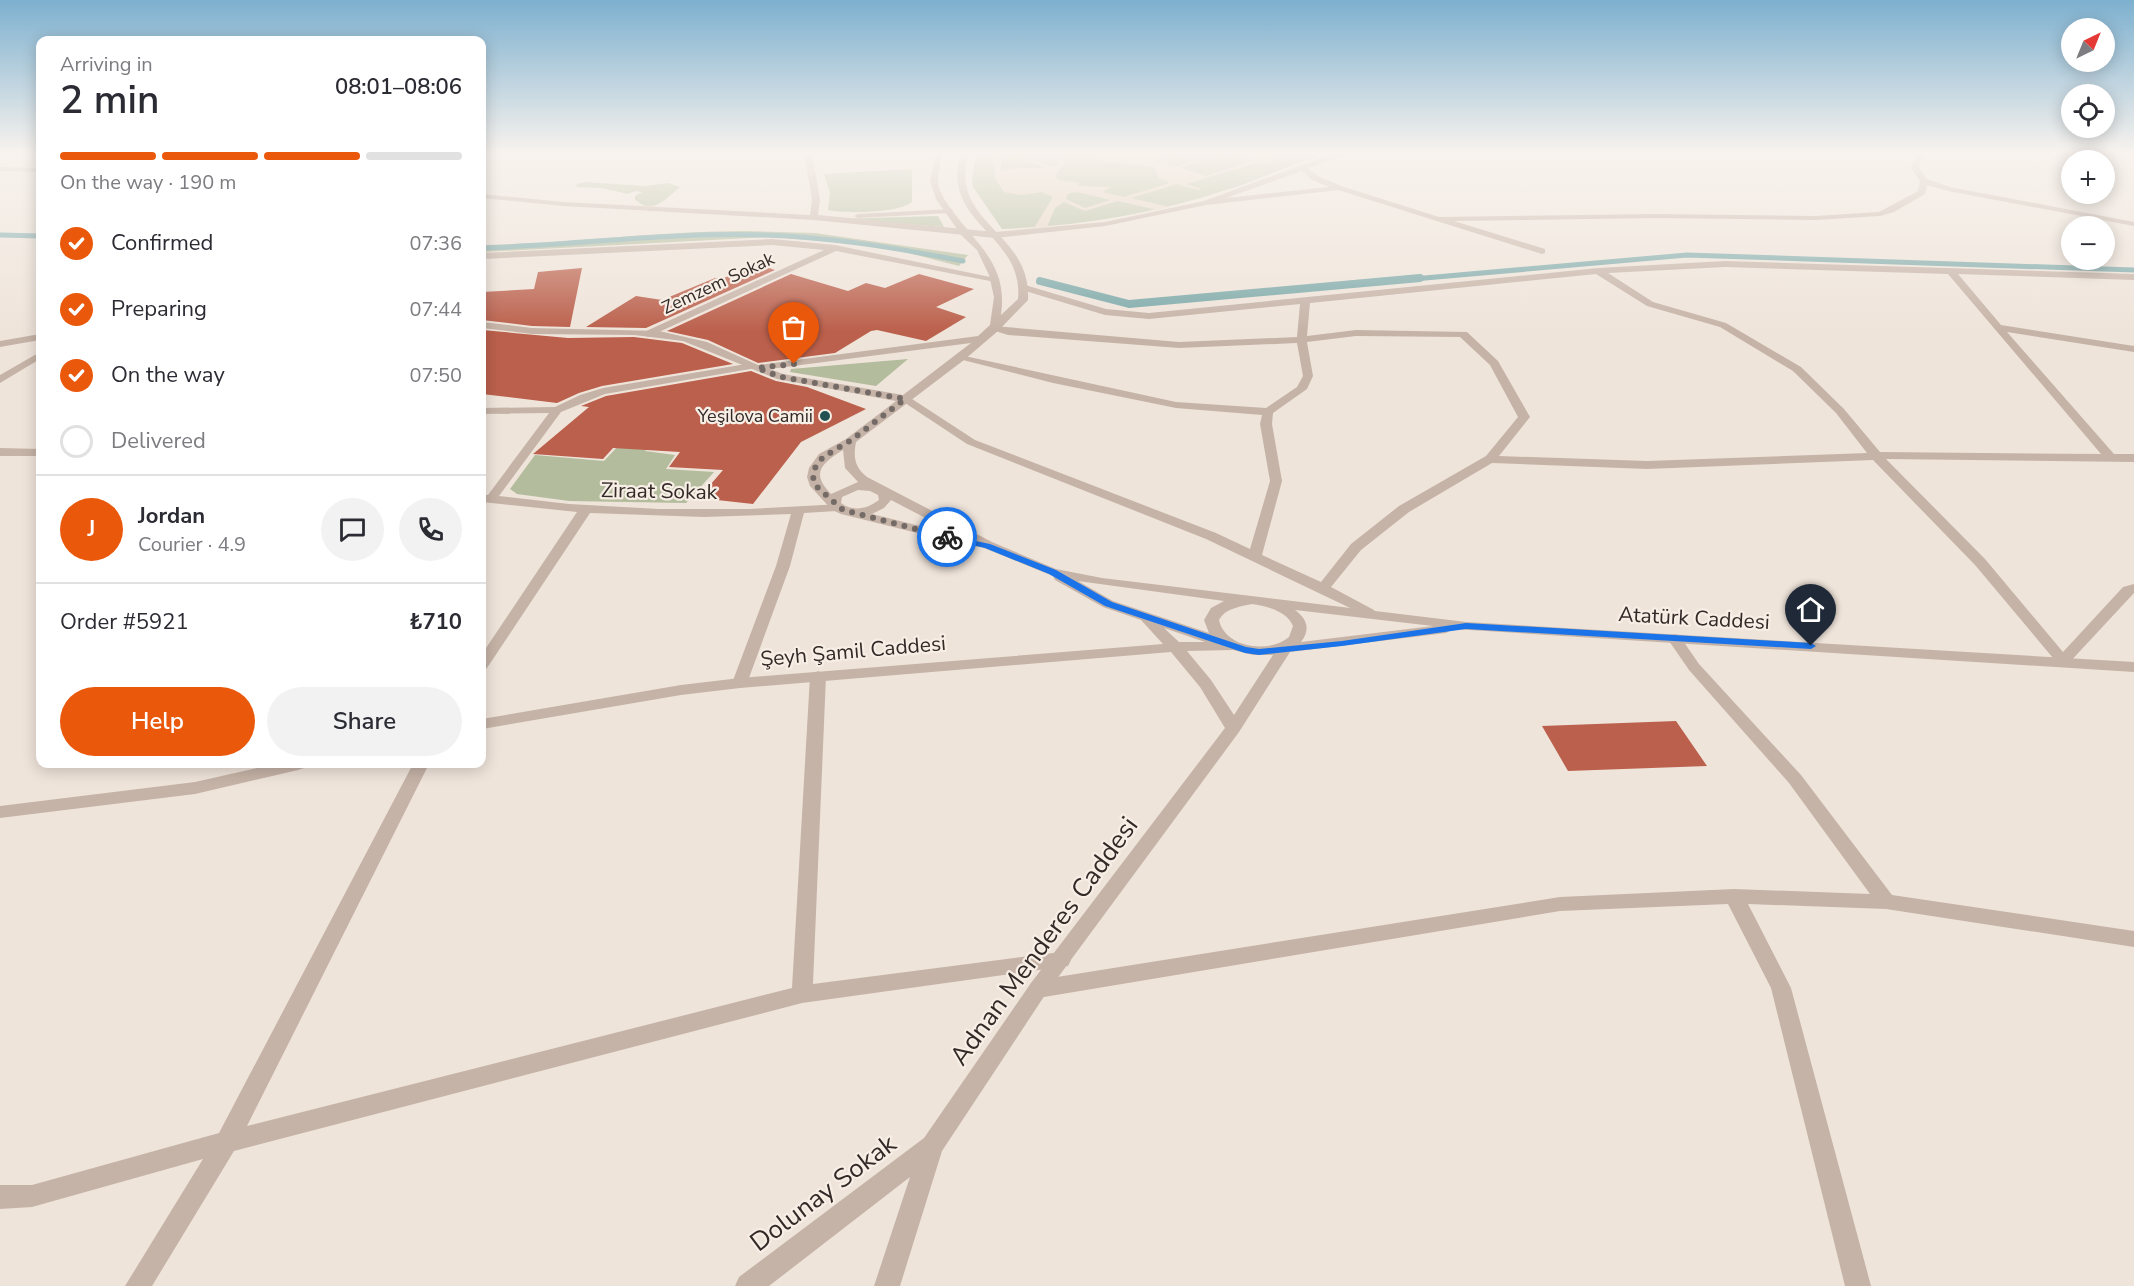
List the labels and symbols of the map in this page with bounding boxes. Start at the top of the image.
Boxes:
north arrow [2061,18,2115,72]
street label: Zemzem Sokak [658,246,779,320]
pin [768,302,819,364]
place label: Yeşilova Camii [697,404,813,428]
marker: Yeşilova Camii [818,409,832,423]
street label: Ziraat Sokak [601,476,718,506]
courier [917,507,977,567]
pin [1785,584,1836,646]
street label: Atatürk Caddesi [1618,600,1770,636]
street label: Şeyh Şamil Caddesi [759,629,947,673]
street label: Adnan Menderes Caddesi [942,810,1146,1072]
street label: Dolunay Sokak [743,1126,904,1260]

